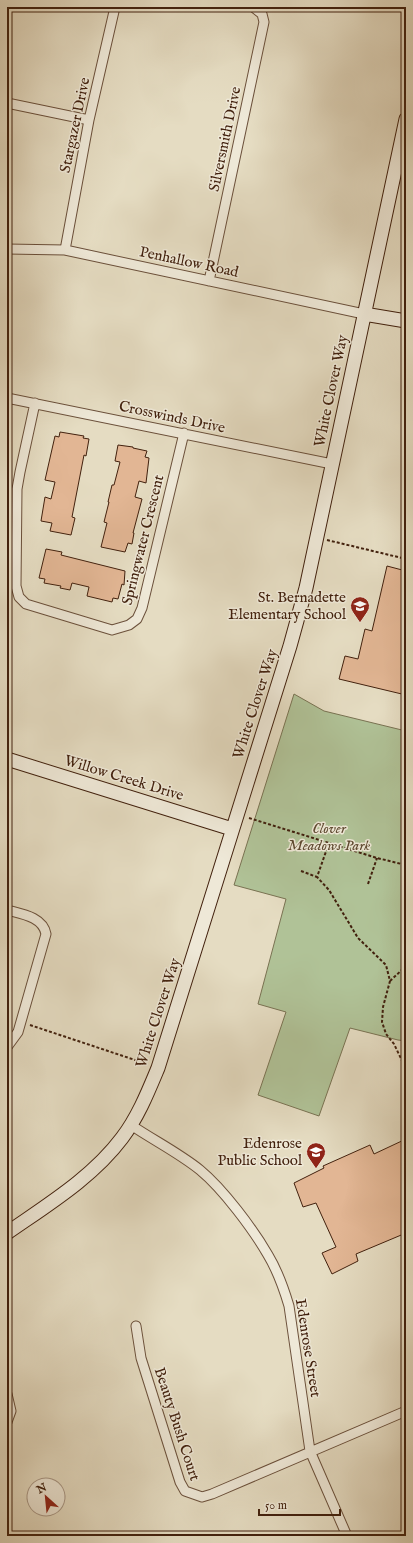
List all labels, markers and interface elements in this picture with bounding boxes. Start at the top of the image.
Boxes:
street label: Stargazer Drive [56,75,94,174]
street label: Silversmith Drive [205,85,245,193]
street label: Penhallow Road [138,242,241,282]
street label: White Clover Way [310,333,352,449]
street label: Crosswinds Drive [117,396,227,438]
street label: Springwater Crescent [118,473,168,607]
place label: St. Bernadette Elementary School [228,588,347,624]
school or university icon: St. Bernadette Elementary School [349,595,371,623]
street label: White Clover Way [228,646,282,761]
street label: Willow Creek Drive [62,751,186,805]
park label: Clover Meadows Park [288,819,370,855]
street label: White Clover Way [131,955,185,1070]
place label: Edenrose Public School [218,1134,303,1170]
school or university icon: Edenrose Public School [305,1141,327,1169]
street label: Edenrose Street [291,1297,325,1399]
street label: Beauty Bush Court [150,1365,204,1483]
north arrow [26,1477,66,1517]
text: N [34,1480,50,1498]
scale bar [259,1491,340,1517]
text: 50 m [265,1498,287,1513]

